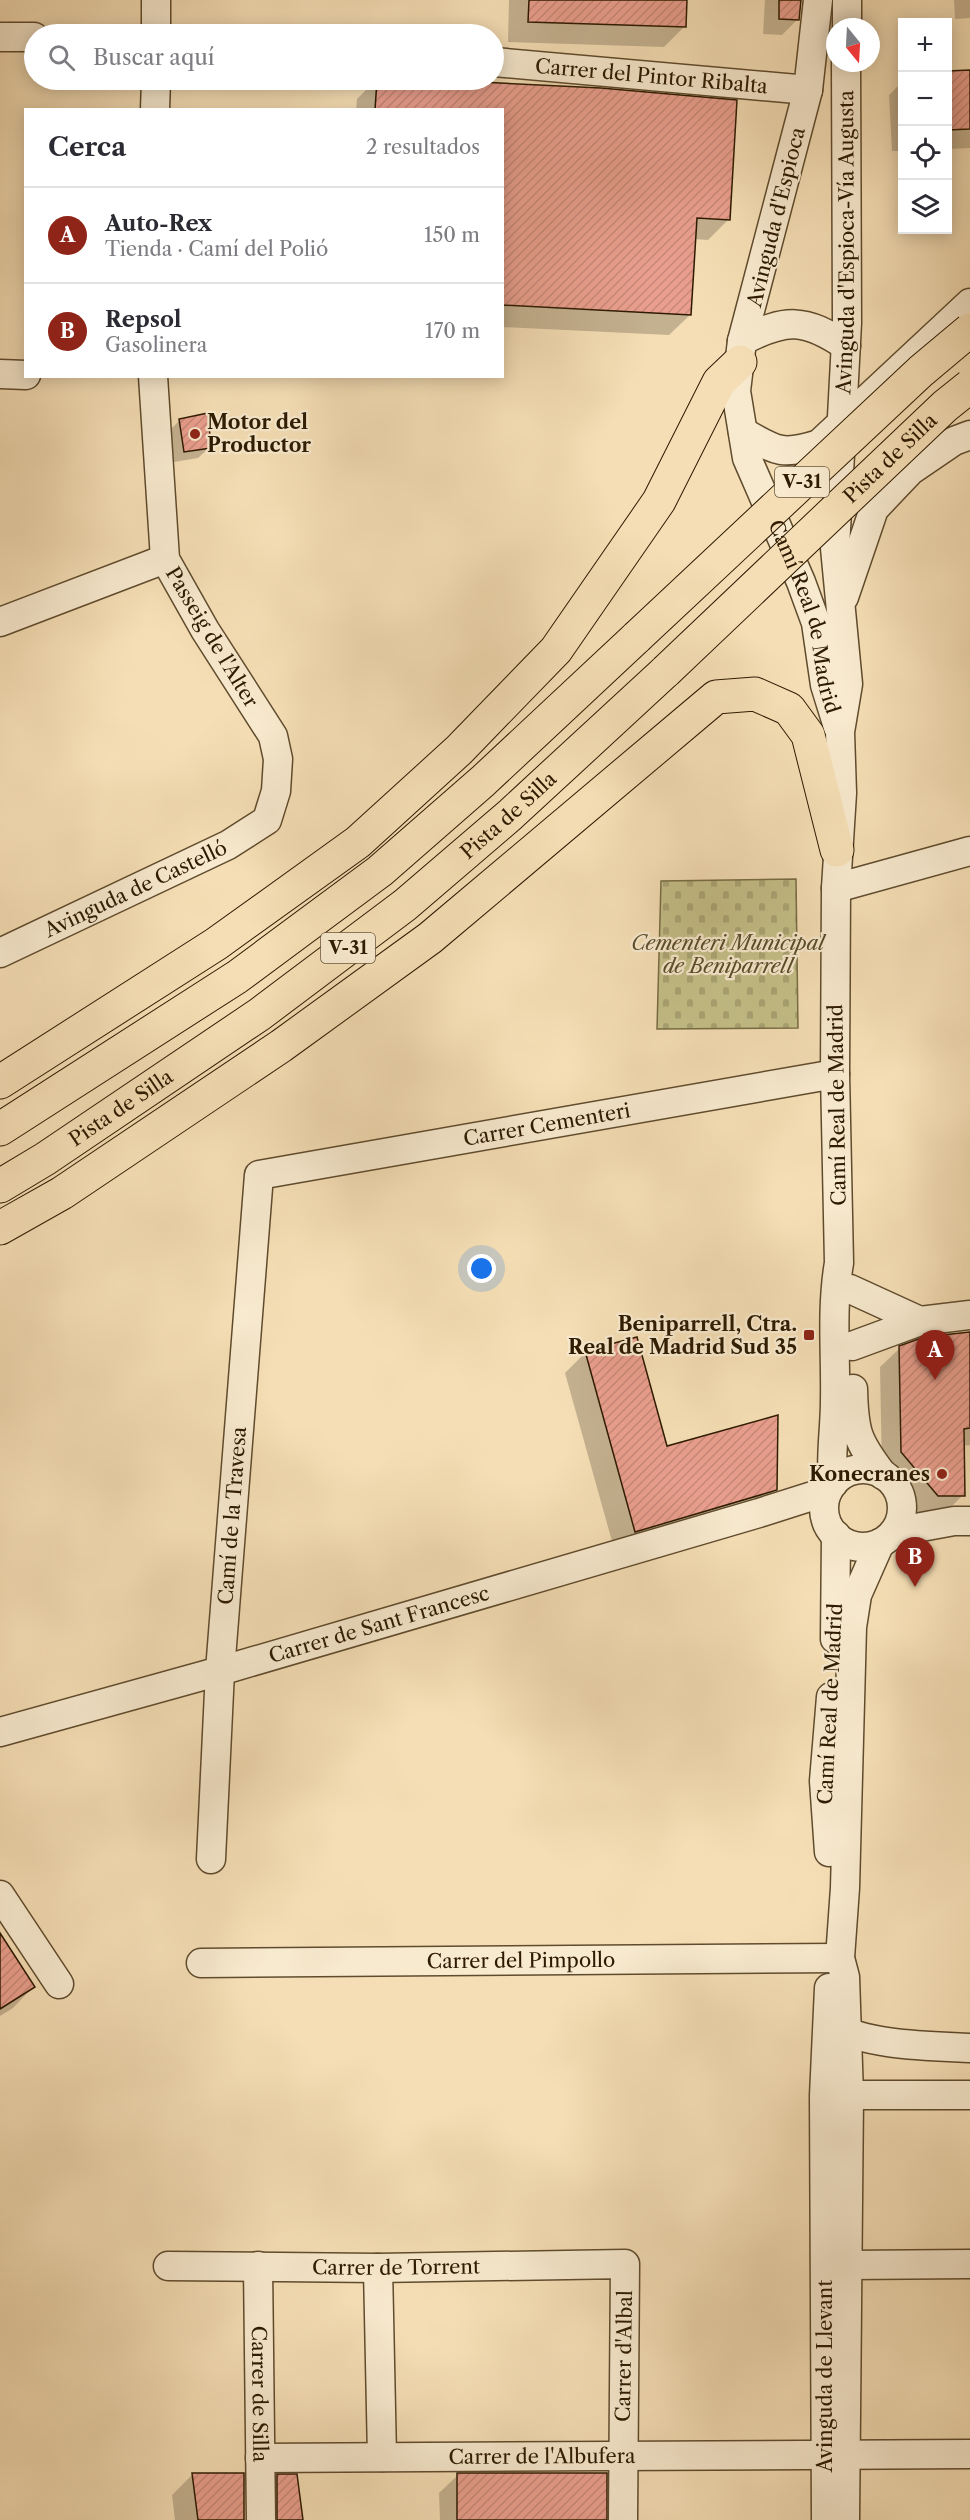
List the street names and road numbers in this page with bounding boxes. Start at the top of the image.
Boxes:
street label: Carrer del Pintor Ribalta [534,54,769,98]
street label: Avinguda d'Espioca-Vía Augusta [831,90,859,396]
street label: Avinguda d'Espioca [742,124,810,310]
street label: Pista de Silla [838,408,942,508]
road number: V-31 [775,467,829,497]
street label: Camí Real de Madrid [763,516,845,716]
street label: Passeig de l'Alter [161,563,264,712]
street label: Pista de Silla [456,766,561,864]
street label: Avinguda de Castelló [39,835,231,943]
road number: V-31 [321,933,375,963]
street label: Camí Real de Madrid [823,1004,851,1206]
street label: Pista de Silla [64,1064,178,1151]
street label: Carrer Cementeri [462,1098,632,1151]
street label: Camí de la Travesa [213,1425,251,1606]
street label: Carrer de Sant Francesc [266,1581,492,1668]
street label: Camí Real de Madrid [813,1603,847,1805]
street label: Carrer del Pimpollo [427,1948,615,1973]
street label: Carrer de Torrent [312,2254,480,2280]
street label: Avinguda de Llevant [813,2280,837,2473]
street label: Carrer d'Albal [611,2290,637,2422]
street label: Carrer de Silla [247,2326,272,2463]
street label: Carrer de l'Albufera [448,2444,636,2469]

